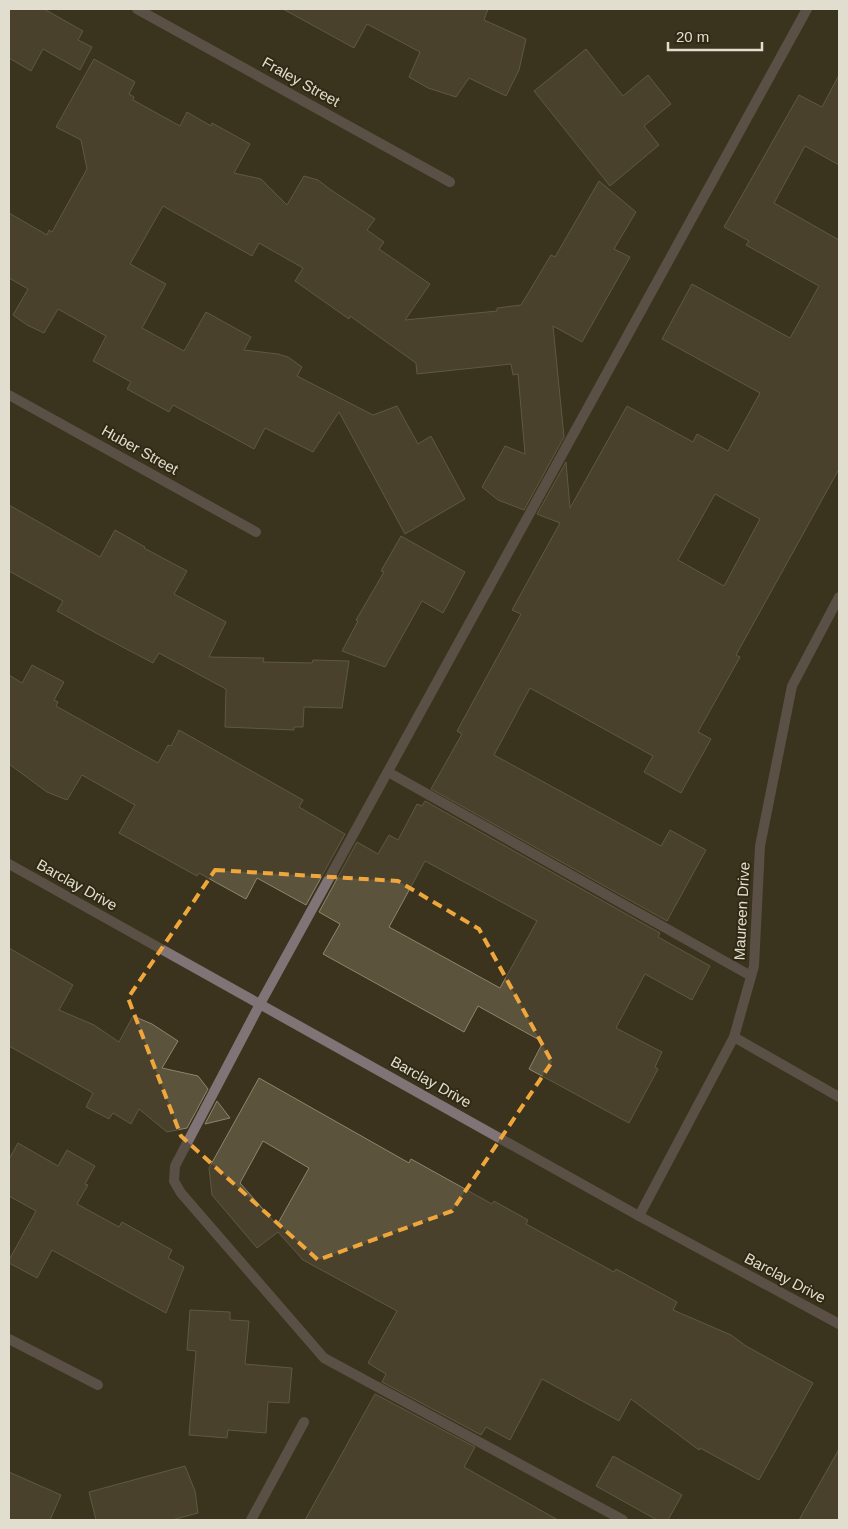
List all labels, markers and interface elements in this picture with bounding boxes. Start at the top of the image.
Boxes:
scale bar [668,20,762,52]
text: 20 m [676,28,709,45]
street label: Fraley Street [260,53,344,110]
street label: Huber Street [99,422,182,478]
street label: Barclay Drive [34,856,120,914]
street label: Maureen Drive [730,861,753,961]
street label: Barclay Drive [388,1053,474,1111]
street label: Barclay Drive [742,1249,829,1306]

